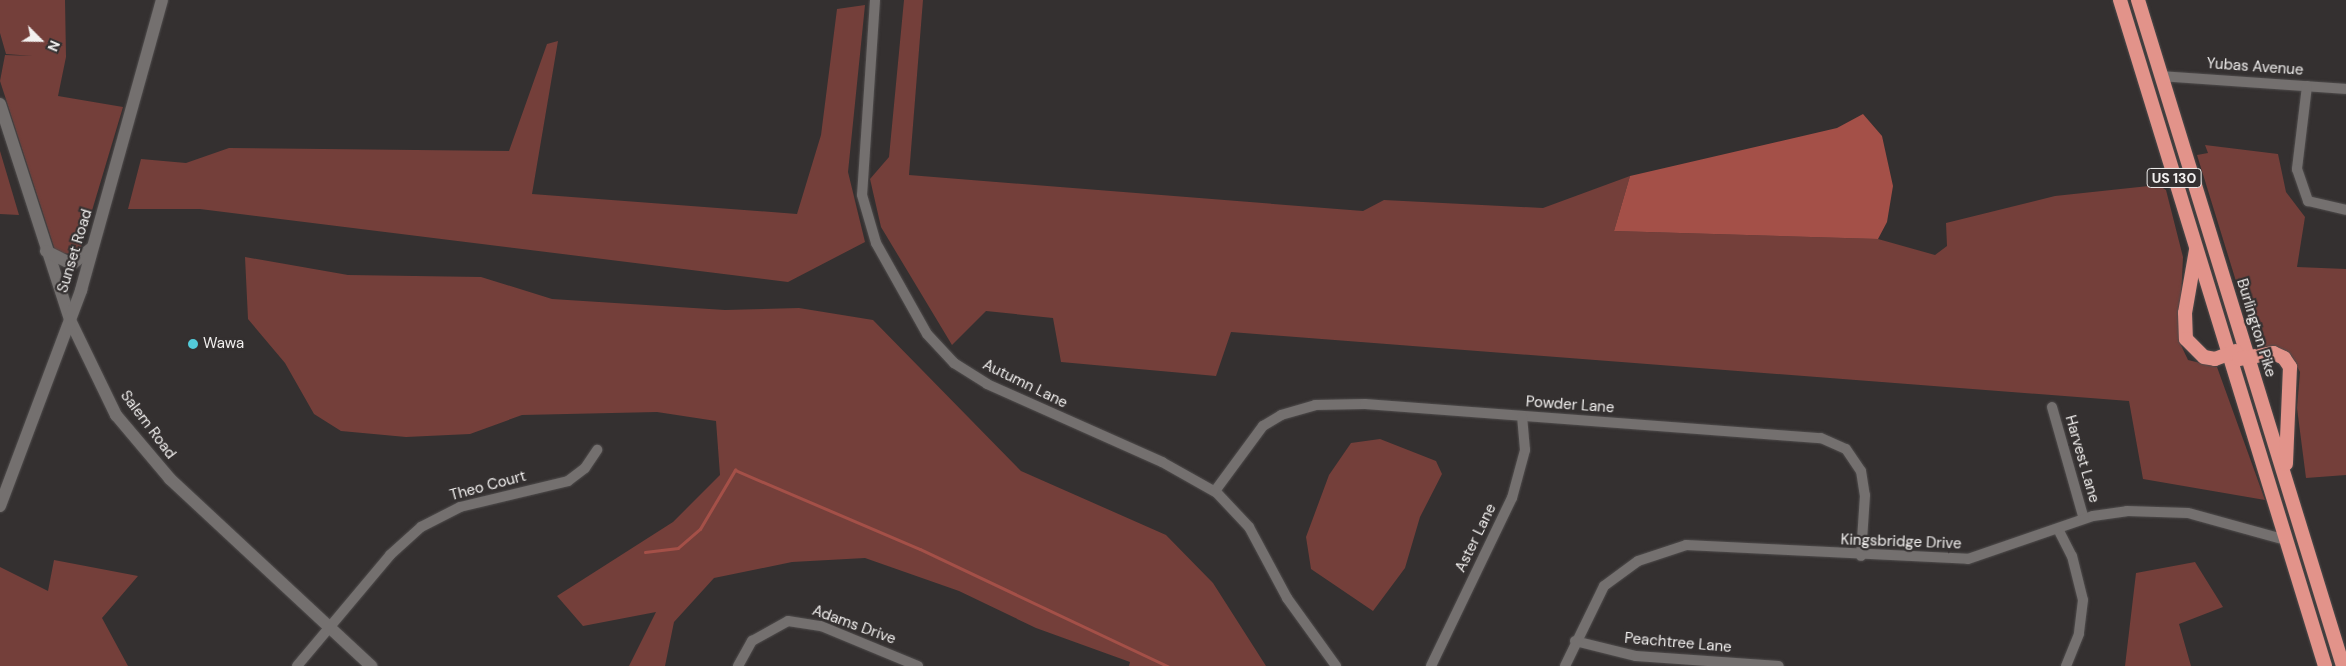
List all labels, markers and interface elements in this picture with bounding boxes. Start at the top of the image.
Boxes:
north arrow [15,15,65,65]
text: N [44,38,64,54]
street label: Yubas Avenue [2206,55,2304,79]
road number: US 130 [2146,167,2202,190]
street label: Sunset Road [54,207,96,295]
street label: Burlington Pike [2232,277,2280,379]
place label: Wawa [203,335,244,353]
marker: Wawa [187,338,199,350]
street label: Autumn Lane [980,356,1070,412]
street label: Salem Road [116,387,180,463]
street label: Powder Lane [1525,393,1615,417]
street label: Harvest Lane [2061,413,2103,505]
street label: Theo Court [448,467,528,505]
street label: Aster Lane [1452,501,1500,575]
street label: Kingsbridge Drive [1840,531,1962,553]
street label: Adams Drive [810,602,898,648]
street label: Peachtree Lane [1624,629,1732,657]

